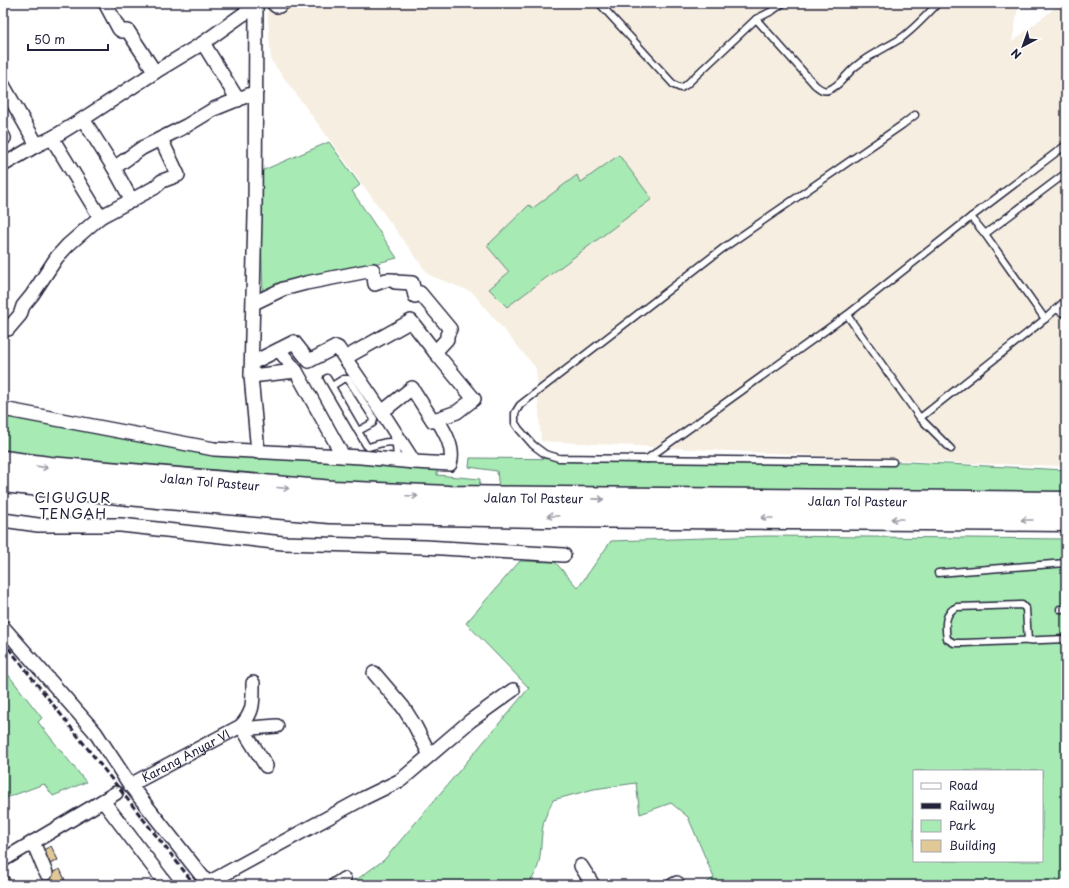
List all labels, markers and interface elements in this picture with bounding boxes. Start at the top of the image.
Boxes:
scale bar [28,26,108,52]
north arrow [1003,26,1043,66]
text: 50 m [34,30,65,48]
text: N [1007,44,1025,63]
one-way arrow [35,463,48,471]
street label: Jalan Tol Pasteur [160,468,261,495]
one-way arrow [276,485,289,492]
district label: CIGUGUR TENGAH [34,487,112,524]
street label: Jalan Tol Pasteur [484,488,584,507]
street label: Jalan Tol Pasteur [808,491,908,510]
one-way arrow [405,492,418,499]
one-way arrow [591,495,604,503]
one-way arrow [547,512,560,520]
one-way arrow [761,514,774,522]
one-way arrow [891,515,904,523]
one-way arrow [1021,516,1034,524]
street label: Karang Anyar VI [138,725,233,786]
legend [913,770,1043,862]
text: Road [949,776,978,794]
text: Railway [949,796,995,814]
text: Park [949,816,976,834]
text: Building [949,836,996,854]

